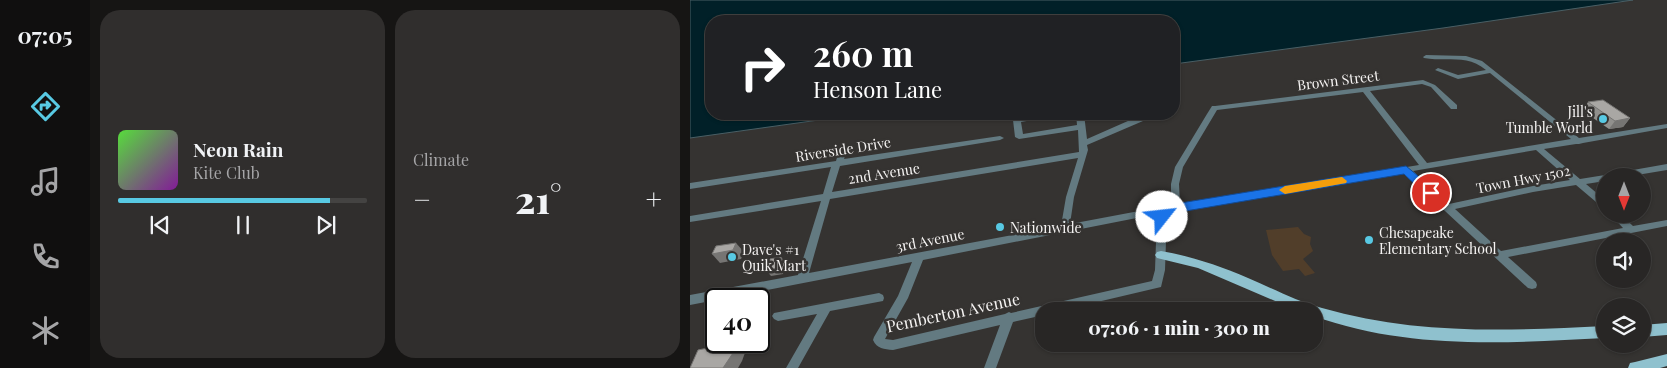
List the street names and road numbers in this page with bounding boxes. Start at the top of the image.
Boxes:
street label: Brown Street [1296,65,1381,94]
street label: Riverside Drive [794,132,892,166]
street label: 2nd Avenue [847,158,921,188]
street label: Town Hwy 1502 [1474,160,1572,197]
street label: 3rd Avenue [894,224,966,256]
street label: Pemberton Avenue [884,288,1022,336]

